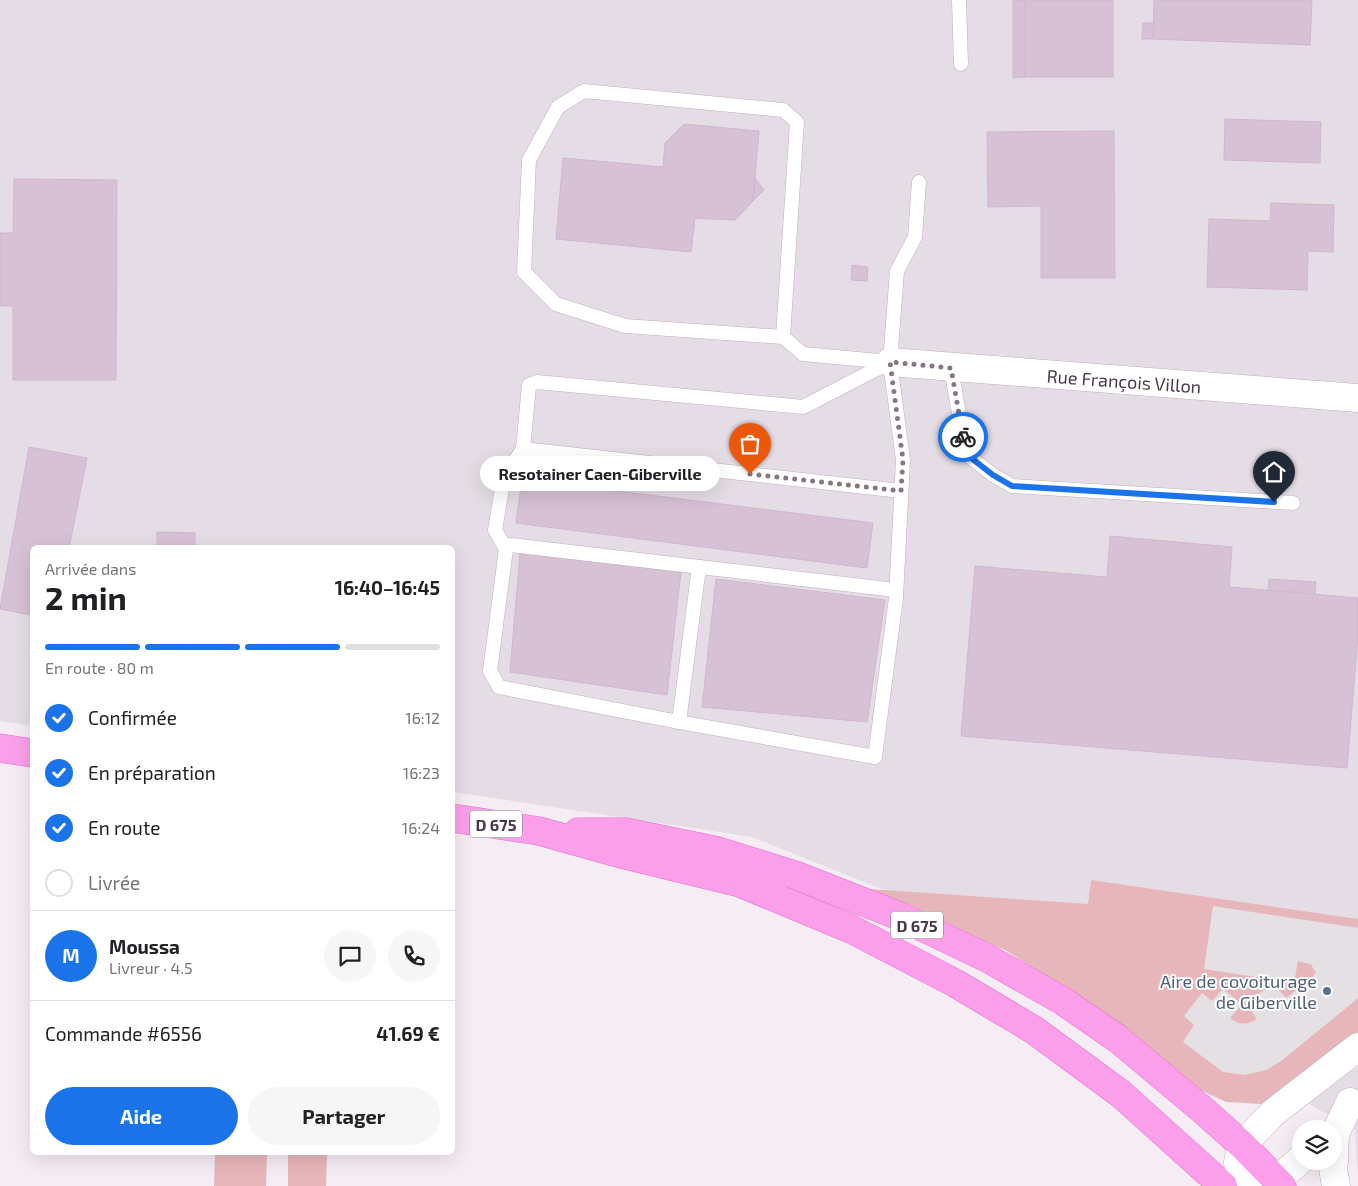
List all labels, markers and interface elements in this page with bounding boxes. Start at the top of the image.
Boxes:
street label: Rue François Villon [1046,365,1202,398]
courier [938,412,988,462]
pin [729,423,771,474]
icon: bike [949,423,977,451]
icon: bag [736,430,764,458]
pin [1253,451,1295,502]
callout: Resotainer Caen-Giberville [480,456,720,492]
icon: home [1260,458,1288,486]
text: Resotainer Caen-Giberville [499,464,701,483]
text: Arrivée dans [45,559,136,578]
text: 16:40–16:45 [335,576,440,599]
text: 2 min [45,578,127,616]
text: En route · 80 m [45,658,154,677]
icon: check [45,704,73,732]
text: Confirmée [88,706,177,729]
text: 16:12 [405,708,440,727]
icon: check [45,759,73,787]
text: En préparation [88,761,216,784]
text: 16:23 [403,763,440,782]
road number: D 675 [470,811,522,838]
icon: check [45,814,73,842]
text: En route [88,816,160,839]
text: 16:24 [402,818,440,837]
text: Livrée [88,871,140,894]
road number: D 675 [891,912,943,938]
button: chat [324,930,376,982]
button: phone [388,930,440,982]
text: Moussa [109,935,180,958]
text: M [62,944,80,967]
text: Livreur · 4.5 [109,958,193,977]
place label: Aire de covoiturage de Giberville [1160,970,1317,1013]
marker: Aire de covoiturage de Giberville [1321,985,1333,997]
text: Commande #6556 [45,1022,202,1045]
text: 41.69 € [376,1022,440,1045]
button: Aide [45,1087,238,1145]
button: Partager [248,1087,440,1145]
map controls [1292,1120,1342,1170]
button: layers [1292,1120,1342,1170]

